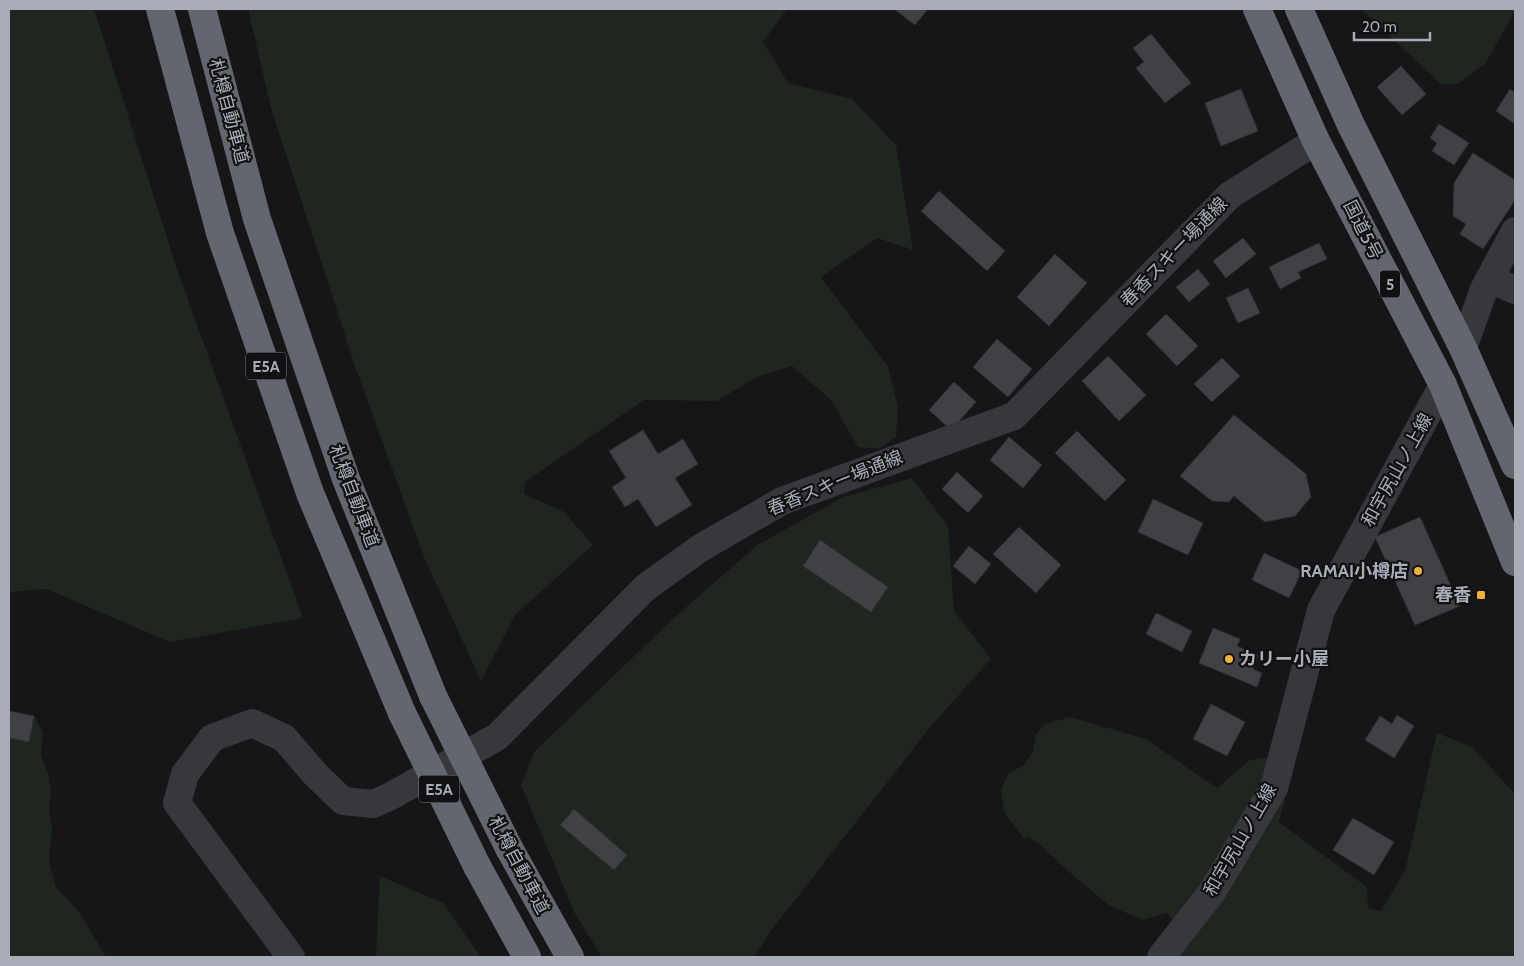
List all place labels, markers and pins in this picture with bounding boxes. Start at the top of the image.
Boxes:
place label: RAMAI小樽店 [1300,560,1408,582]
marker: RAMAI小樽店 [1412,565,1424,577]
place label: 春香 [1435,584,1471,606]
marker: 春香 [1475,589,1487,601]
place label: カリー小屋 [1239,648,1329,670]
marker: カリー小屋 [1223,653,1235,665]

